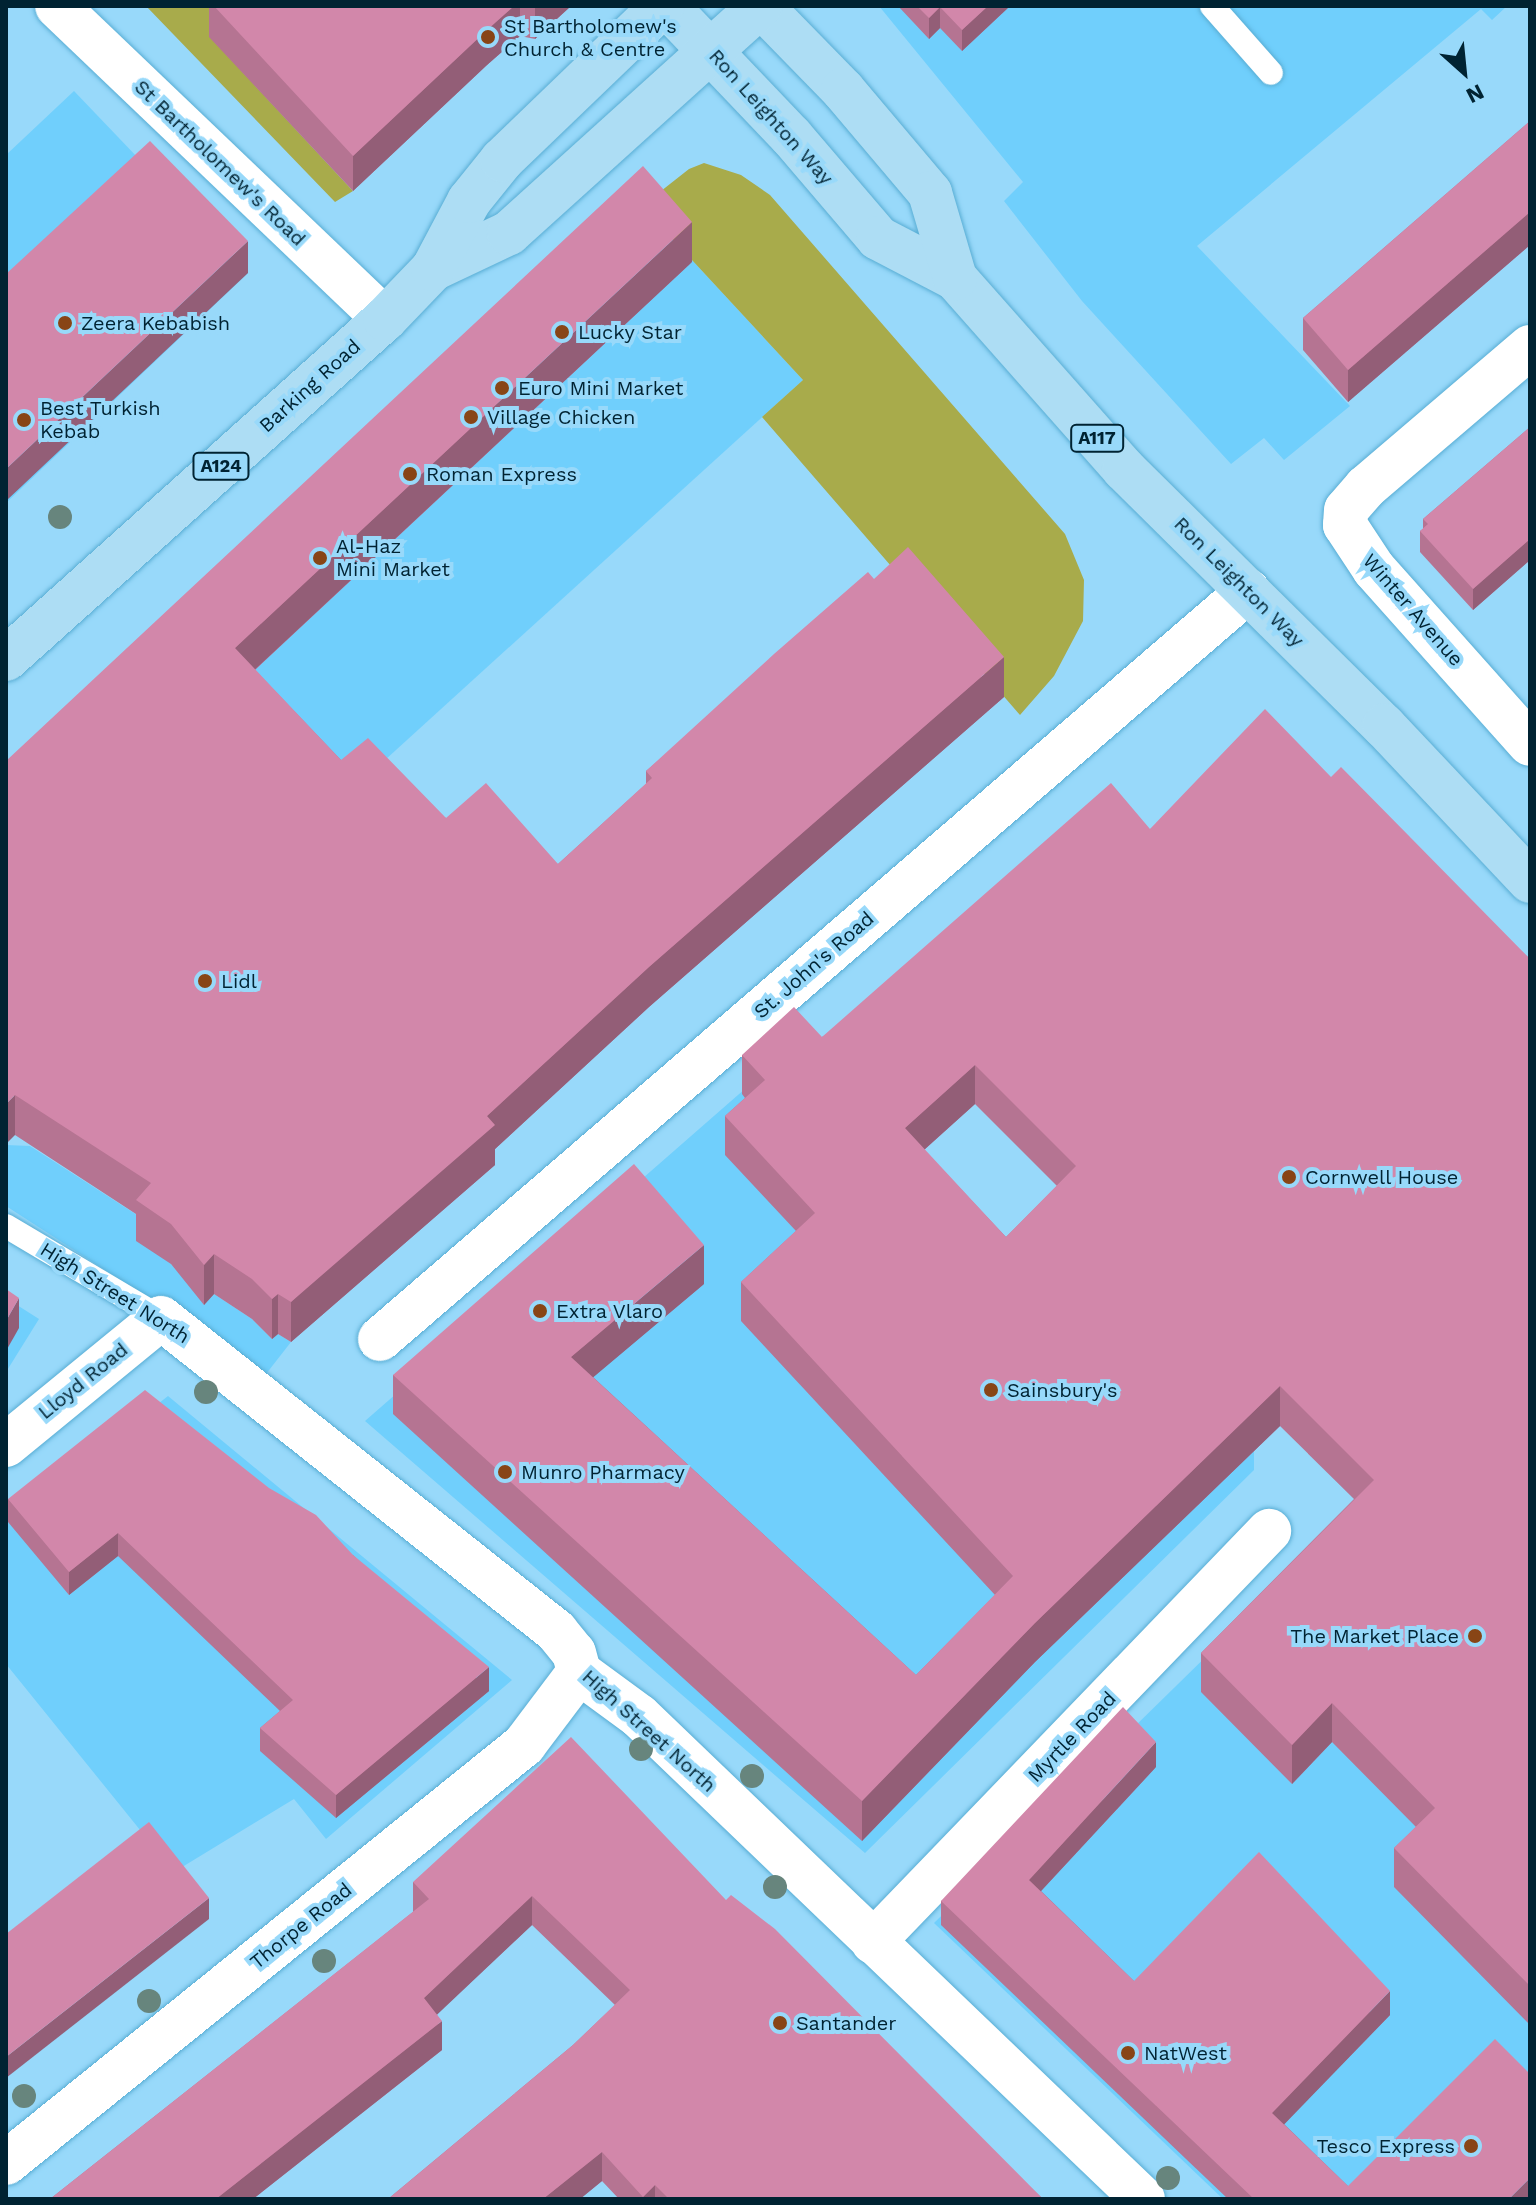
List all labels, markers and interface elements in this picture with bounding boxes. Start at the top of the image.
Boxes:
place label: St Bartholomew's Church & Centre [504,14,677,61]
marker: St Bartholomew's Church & Centre [479,28,497,46]
north arrow [1424,32,1504,112]
street label: Ron Leighton Way [704,44,838,190]
street label: St Bartholomew's Road [129,75,311,251]
text: N [1462,79,1488,109]
place label: Zeera Kebabish [81,311,231,335]
marker: Zeera Kebabish [56,314,74,332]
place label: Lucky Star [578,320,682,344]
marker: Lucky Star [553,323,571,341]
street label: Barking Road [254,334,366,438]
place label: Euro Mini Market [518,376,683,400]
marker: Euro Mini Market [493,379,511,397]
place label: Best Turkish Kebab [40,396,161,443]
place label: Village Chicken [487,405,635,429]
marker: Village Chicken [462,408,480,426]
marker: Best Turkish Kebab [15,411,33,429]
road number: A117 [1069,424,1125,452]
road number: A124 [191,452,251,480]
place label: Roman Express [426,462,577,486]
marker: Roman Express [401,465,419,483]
street label: Ron Leighton Way [1169,512,1309,652]
place label: Al-Haz Mini Market [336,534,450,581]
street label: Winter Avenue [1357,548,1469,672]
marker: Al-Haz Mini Market [311,549,329,567]
street label: St. John's Road [749,906,879,1024]
place label: Lidl [221,969,257,993]
marker: Lidl [196,972,214,990]
place label: Cornwell House [1305,1165,1459,1189]
marker: Cornwell House [1280,1168,1298,1186]
street label: High Street North [36,1237,194,1349]
place label: Extra Vlaro [556,1299,664,1323]
marker: Extra Vlaro [531,1302,549,1320]
street label: Lloyd Road [33,1338,133,1424]
place label: Sainsbury's [1007,1378,1117,1402]
marker: Sainsbury's [982,1381,1000,1399]
place label: Munro Pharmacy [521,1460,685,1484]
marker: Munro Pharmacy [496,1463,514,1481]
place label: The Market Place [1290,1624,1459,1648]
marker: The Market Place [1466,1627,1484,1645]
street label: High Street North [577,1665,721,1797]
street label: Myrtle Road [1023,1687,1121,1787]
street label: Thorpe Road [245,1878,357,1974]
place label: Santander [796,2011,896,2035]
marker: Santander [771,2014,789,2032]
place label: NatWest [1144,2041,1227,2065]
marker: NatWest [1119,2044,1137,2062]
place label: Tesco Express [1317,2134,1455,2158]
marker: Tesco Express [1462,2137,1480,2155]

